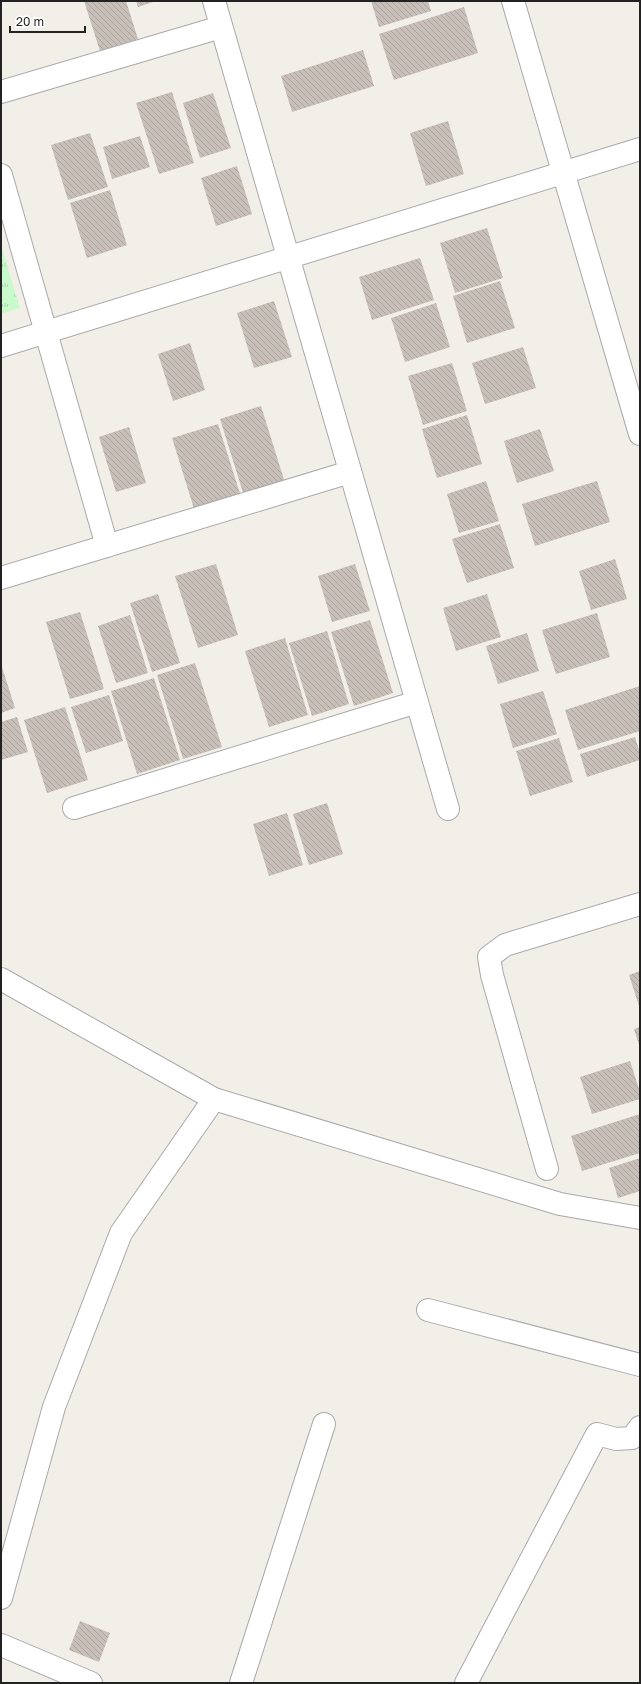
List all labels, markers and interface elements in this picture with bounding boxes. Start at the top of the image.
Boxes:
scale bar [10,8,85,34]
text: 20 m [16,14,44,29]

